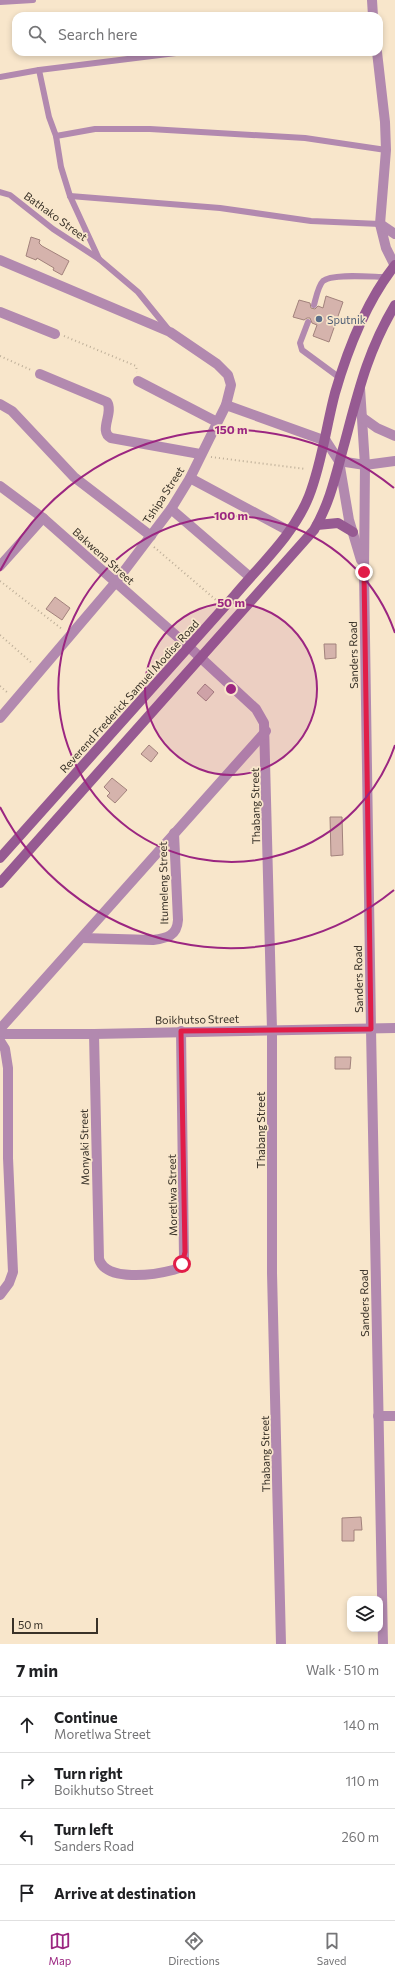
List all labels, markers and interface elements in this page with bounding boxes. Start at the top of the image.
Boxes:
search box [12,12,383,56]
icon: search [26,23,48,45]
text: Search here [58,25,137,43]
street label: Bathako Street [22,189,91,244]
place label: Sputnik [327,313,366,326]
marker: Sputnik [314,314,324,324]
text: 150 m [214,422,248,436]
street label: Tshipa Street [140,463,187,526]
text: 100 m [214,508,248,522]
street label: Bakwena Street [70,525,138,587]
route end [355,563,373,581]
text: 50 m [217,595,245,609]
street label: Reverend Frederick Samuel Modise Road [57,617,201,775]
street label: Sanders Road [346,621,360,689]
centre of rings [224,682,238,696]
street label: Thabang Street [248,767,262,845]
street label: Itumeleng Street [156,841,170,925]
street label: Sanders Road [351,945,365,1013]
street label: Boikhutso Street [155,1012,240,1026]
street label: Thabang Street [254,1091,267,1168]
street label: Monyaki Street [77,1108,91,1185]
street label: Moretlwa Street [165,1153,179,1236]
route start [173,1255,191,1273]
street label: Sanders Road [357,1269,371,1337]
street label: Thabang Street [258,1415,272,1493]
map controls [347,1596,383,1632]
button: layers [347,1596,383,1632]
scale bar [12,1616,98,1635]
text: 50 m [18,1618,43,1631]
text: 7 min [16,1660,58,1681]
text: Walk · 510 m [306,1662,379,1678]
text: Continue [54,1708,118,1726]
icon: ahead [16,1714,38,1736]
text: 140 m [343,1717,379,1733]
text: Moretlwa Street [54,1726,151,1742]
text: Turn right [54,1764,123,1782]
icon: right [16,1770,38,1792]
text: 110 m [346,1773,379,1789]
text: Boikhutso Street [54,1782,154,1798]
text: Turn left [54,1820,113,1838]
icon: left [16,1826,38,1848]
text: 260 m [342,1829,379,1845]
text: Sanders Road [54,1838,134,1854]
icon: arrive [16,1882,38,1904]
text: Arrive at destination [54,1884,196,1902]
tab: Map [49,1930,71,1967]
tab: Directions [168,1930,220,1967]
tab: Saved [317,1930,346,1967]

